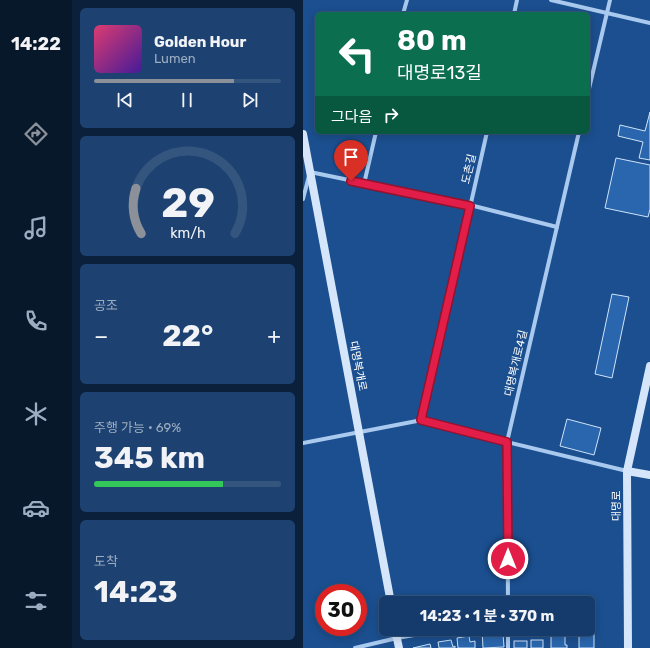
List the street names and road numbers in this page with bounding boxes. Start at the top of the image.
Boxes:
street label: 도촌길 [459,153,479,185]
street label: 대명복개로4길 [502,329,530,397]
street label: 대명복개로 [347,340,369,392]
street label: 대명로 [610,491,623,521]

